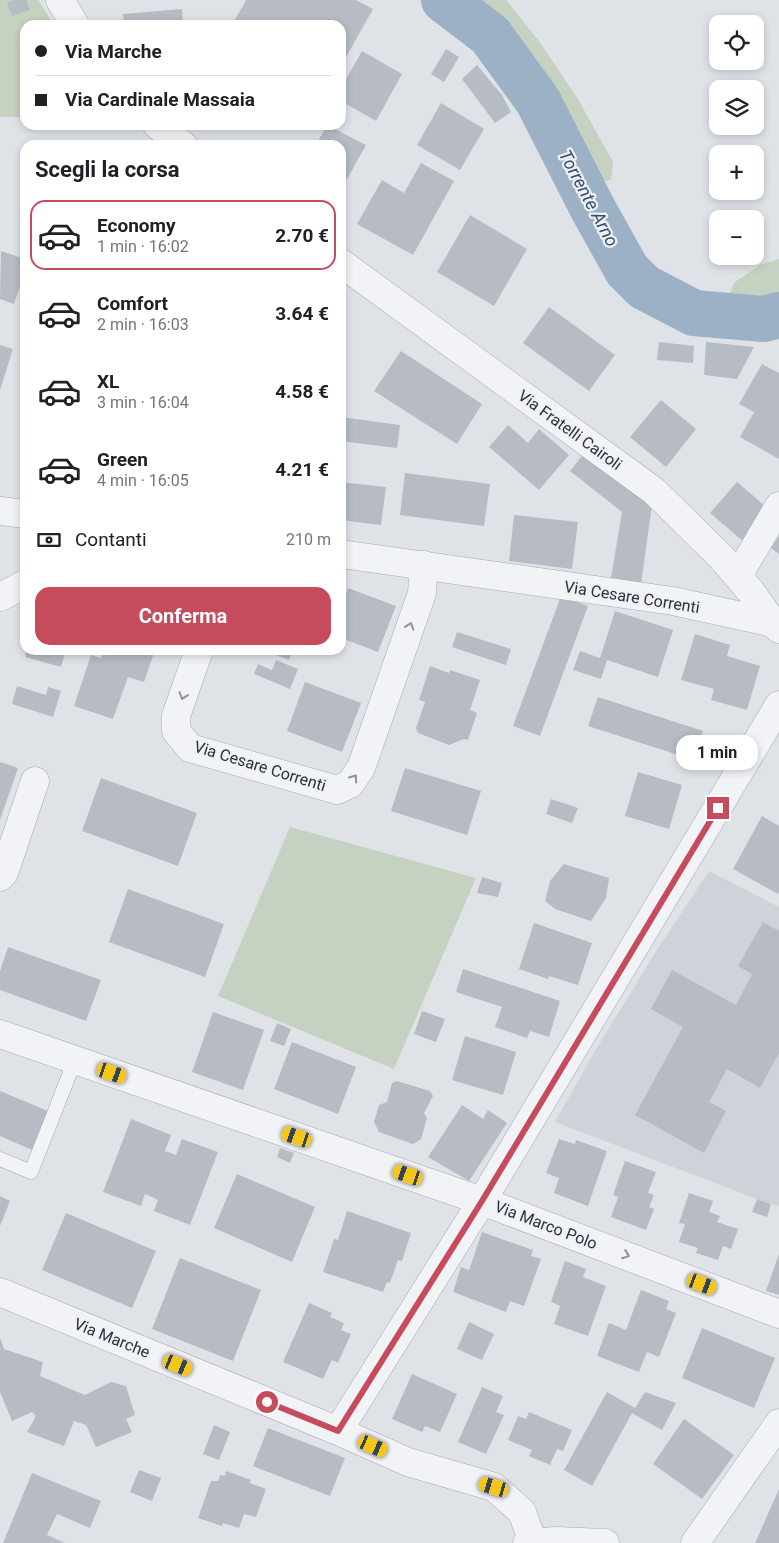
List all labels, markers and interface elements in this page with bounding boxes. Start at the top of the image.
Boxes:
map controls [709,15,764,265]
button: locate [709,15,764,70]
text: Via Marche [65,40,162,63]
button: layers [709,80,764,135]
text: Via Cardinale Massaia [65,88,255,111]
button: + [709,145,764,200]
water label: Torrente Arno [555,146,623,250]
text: Scegli la corsa [35,157,180,182]
button: − [709,210,764,265]
icon: car [37,213,82,258]
text: Economy [97,214,176,237]
text: 2.70 € [275,224,329,247]
text: 1 min · 16:02 [97,237,189,256]
icon: car [37,291,82,336]
text: Comfort [97,292,168,315]
text: 3.64 € [275,302,329,325]
text: 2 min · 16:03 [97,315,189,334]
icon: car [37,369,82,414]
text: XL [97,370,119,393]
text: 4.58 € [275,380,329,403]
street label: Via Fratelli Cairoli [514,386,626,474]
text: 3 min · 16:04 [97,393,189,412]
icon: car [37,447,82,492]
text: Green [97,448,148,471]
text: 4.21 € [275,458,329,481]
text: 4 min · 16:05 [97,471,189,490]
icon: cash [35,526,63,554]
text: Contanti [75,528,147,551]
text: 210 m [286,530,331,549]
street label: Via Cesare Correnti [563,577,701,617]
button: Conferma [35,587,331,645]
one-way arrow [404,622,414,631]
one-way arrow [179,691,189,700]
callout: 1 min [677,736,759,770]
street label: Via Cesare Correnti [192,737,328,795]
text: 1 min [697,743,737,762]
one-way arrow [348,774,357,784]
route end [707,797,729,819]
car [95,1061,128,1085]
car [280,1125,313,1149]
car [391,1163,424,1187]
street label: Via Marco Polo [492,1197,600,1253]
one-way arrow [621,1249,629,1259]
car [685,1272,718,1296]
street label: Via Marche [71,1314,153,1362]
car [161,1352,194,1378]
route start [256,1391,278,1413]
car [356,1433,389,1459]
car [477,1476,510,1498]

